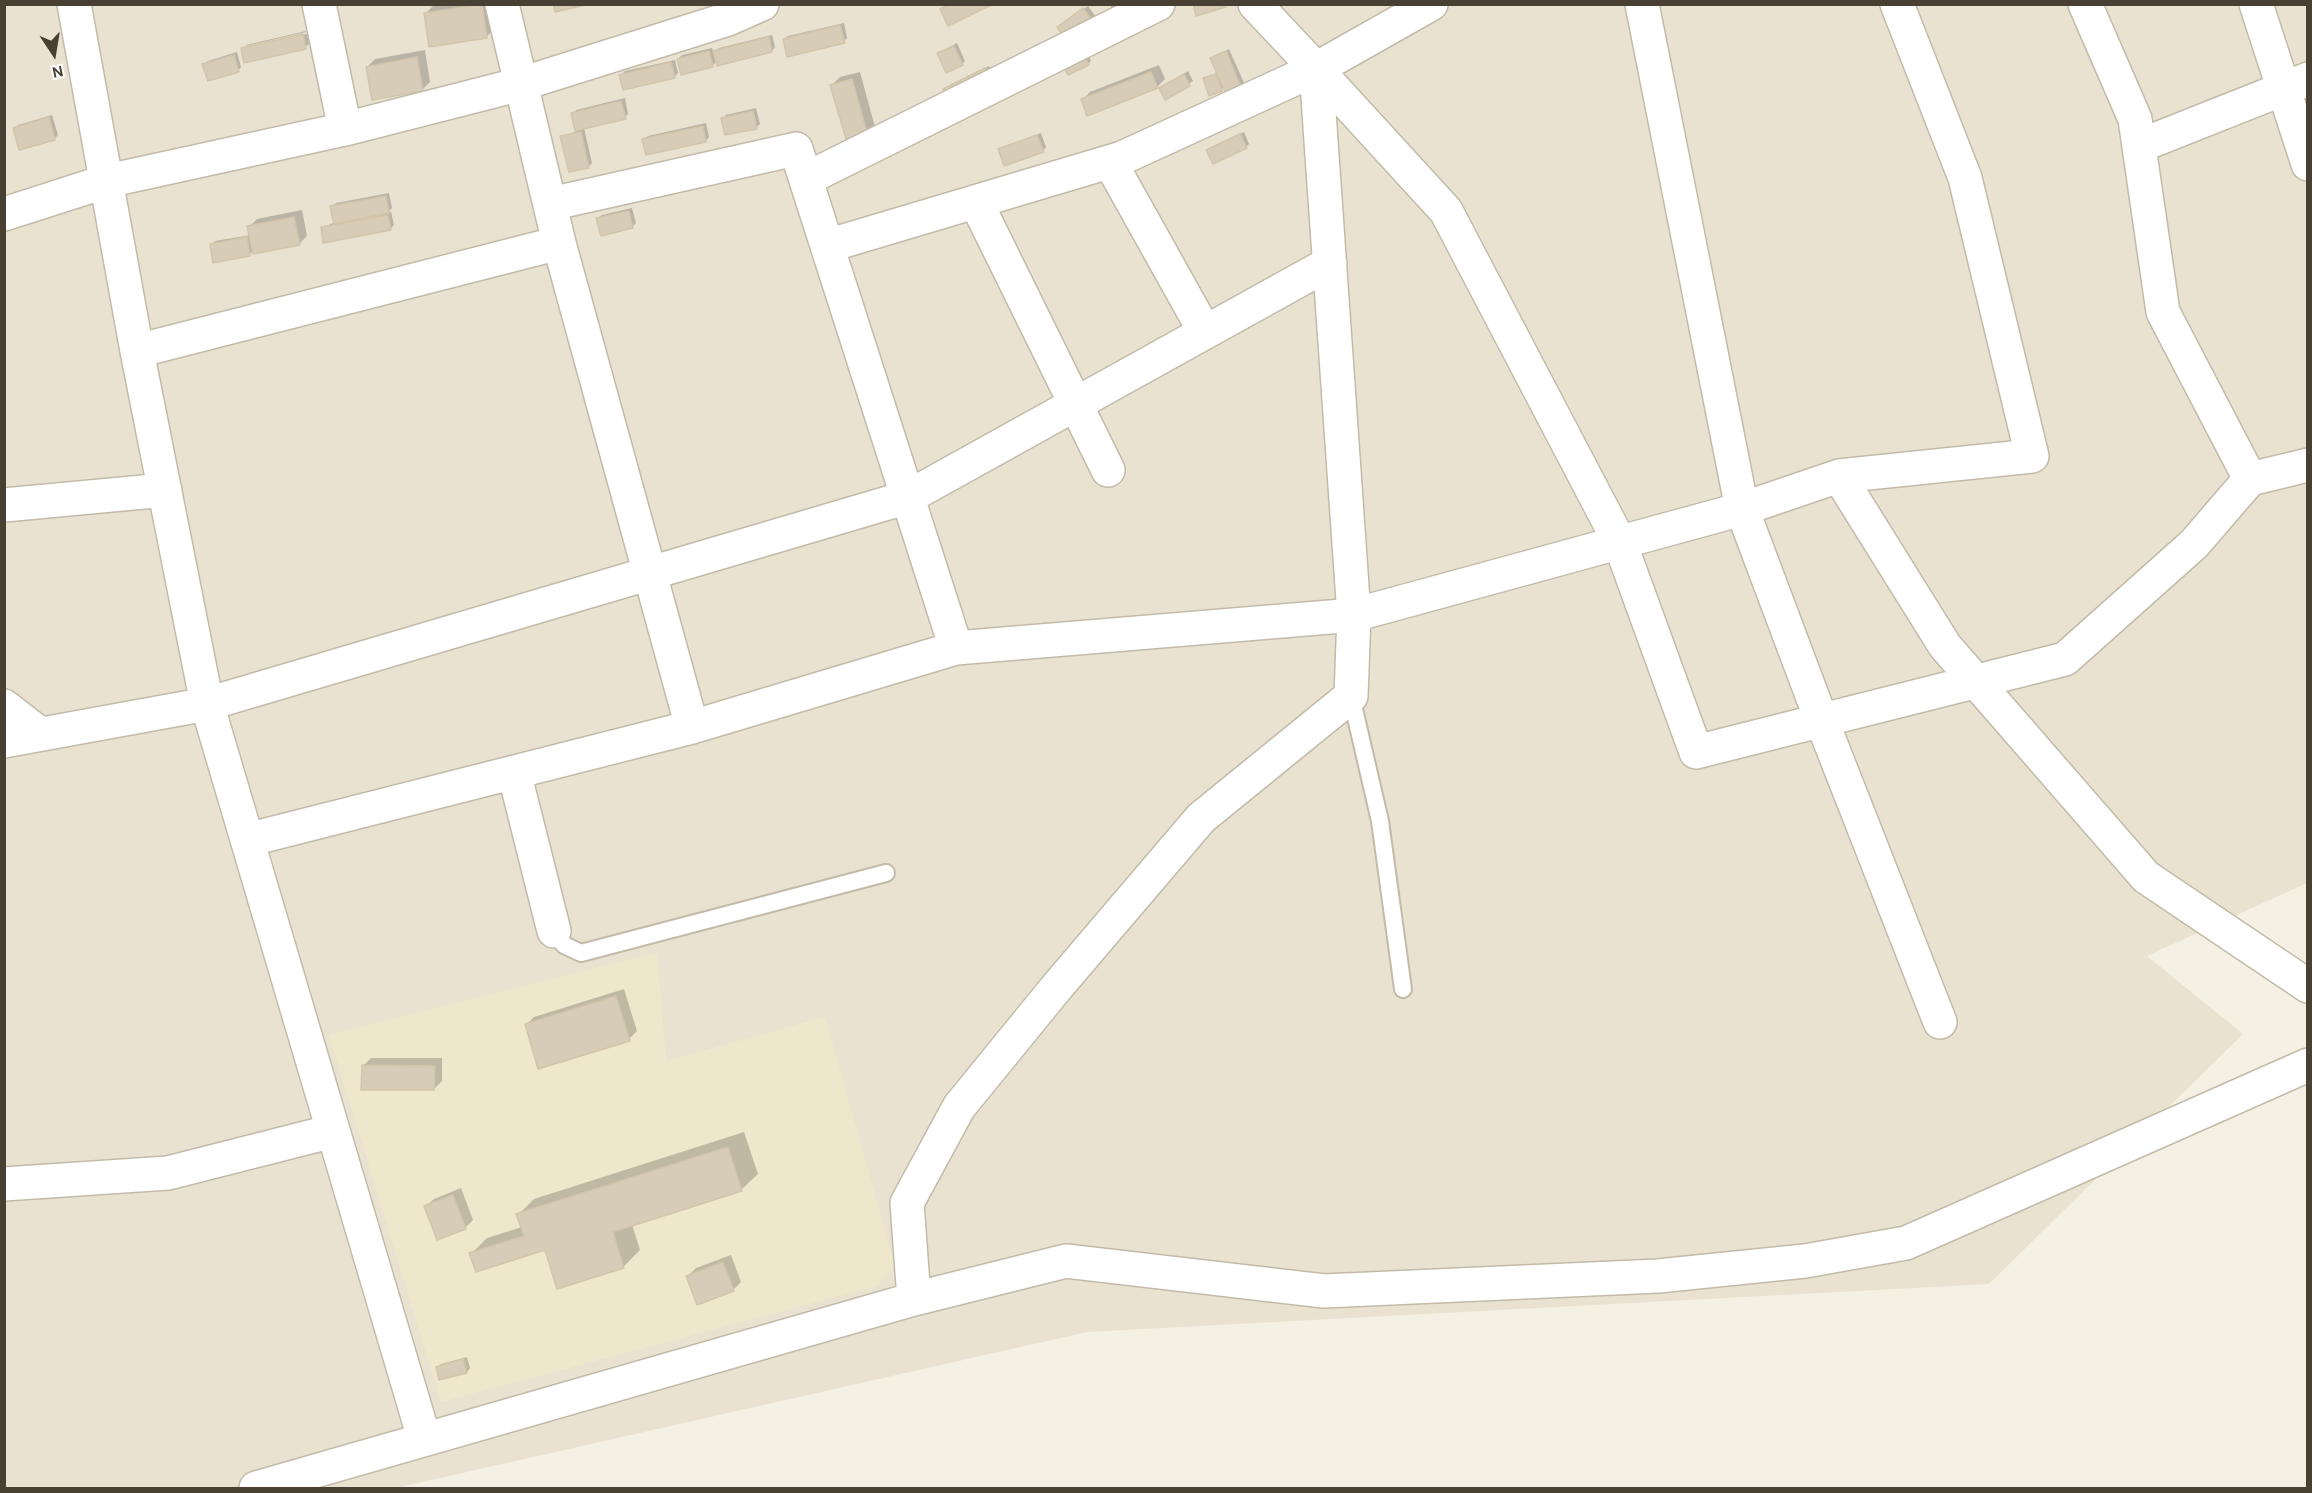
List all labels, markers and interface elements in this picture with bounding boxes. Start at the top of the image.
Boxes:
north arrow [24,24,84,84]
text: N [50,62,65,83]

